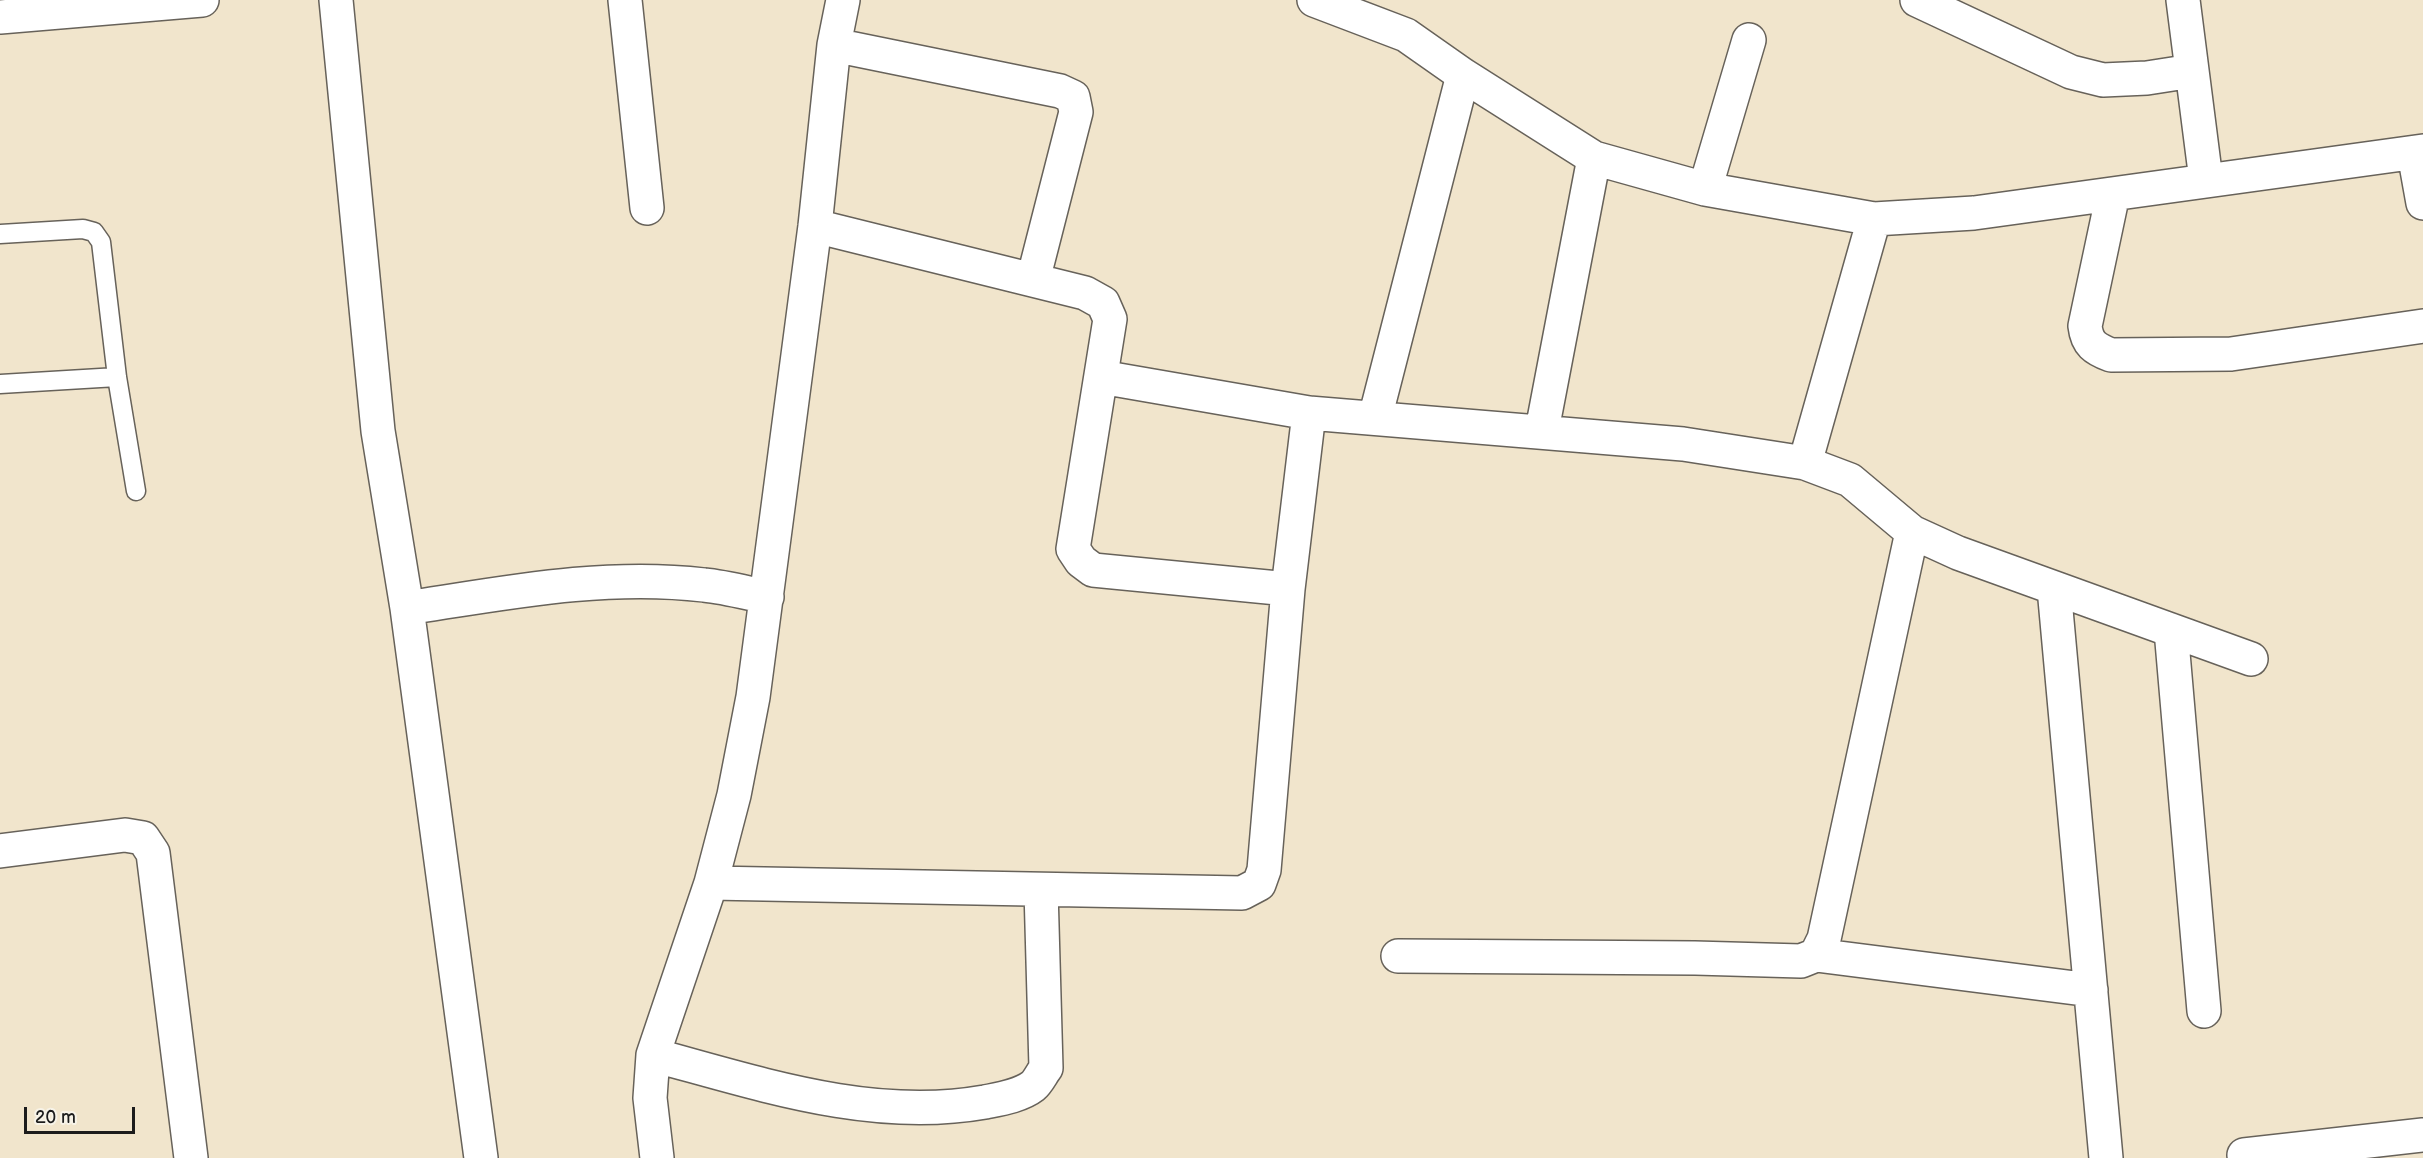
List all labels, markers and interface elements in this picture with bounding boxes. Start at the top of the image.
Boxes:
scale bar [27,1095,138,1133]
text: 20 m [35,1107,76,1128]

